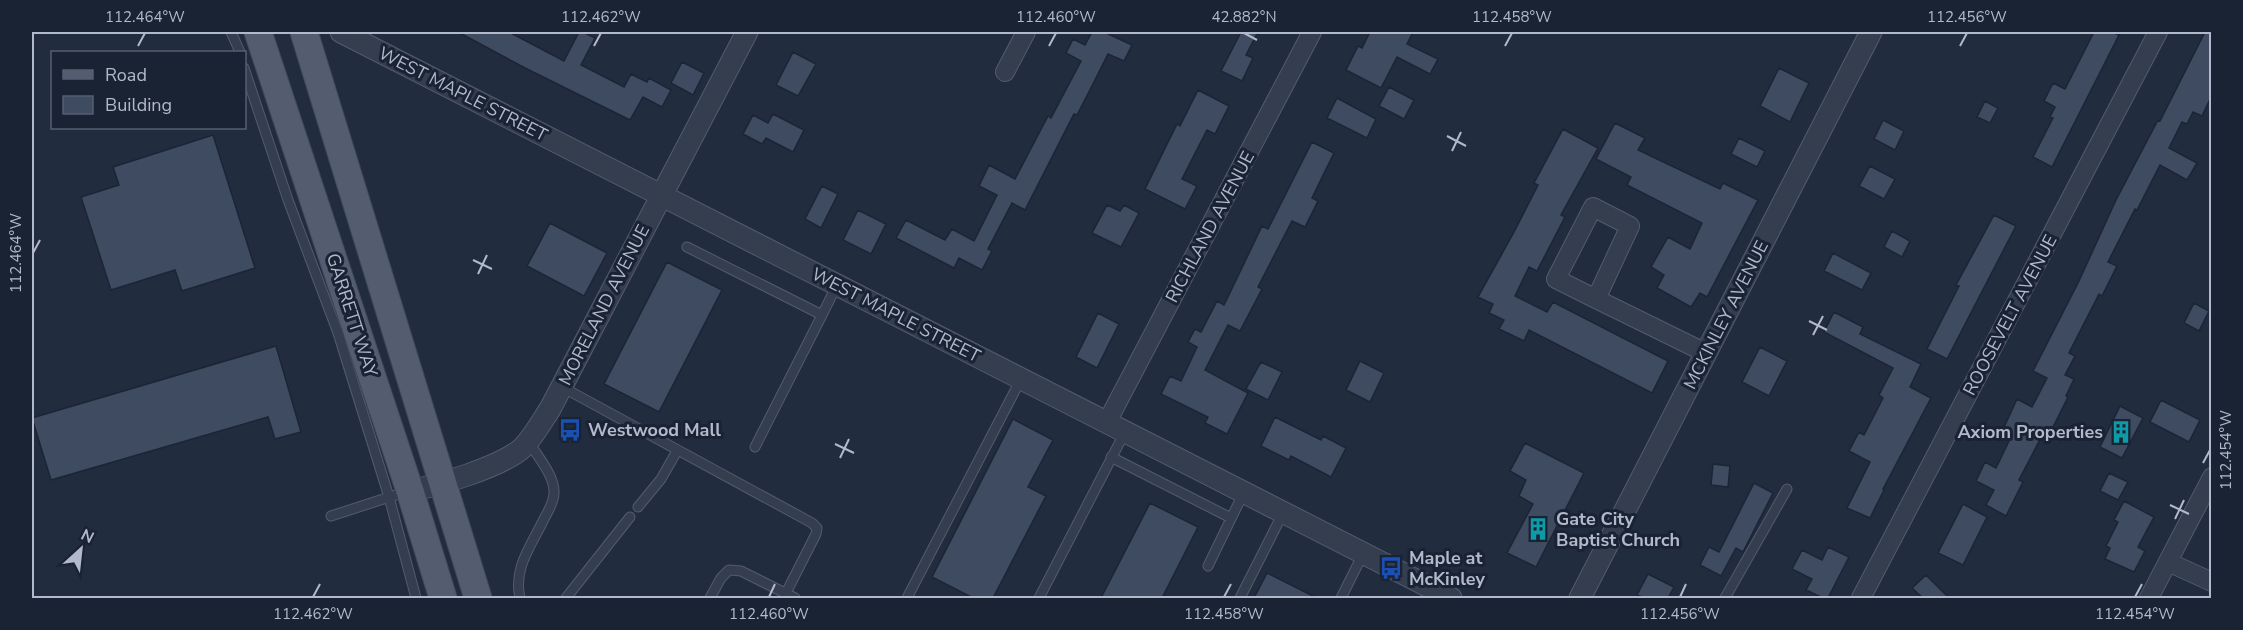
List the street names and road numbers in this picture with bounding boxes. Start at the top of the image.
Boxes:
street label: WEST MAPLE STREET [374,41,552,147]
street label: RICHLAND AVENUE [1160,147,1260,307]
street label: MORELAND AVENUE [553,220,655,390]
street label: ROOSEVELT AVENUE [1957,230,2063,400]
street label: MCKINLEY AVENUE [1678,236,1774,394]
street label: GARRETT WAY [321,250,383,380]
street label: WEST MAPLE STREET [807,262,985,368]

